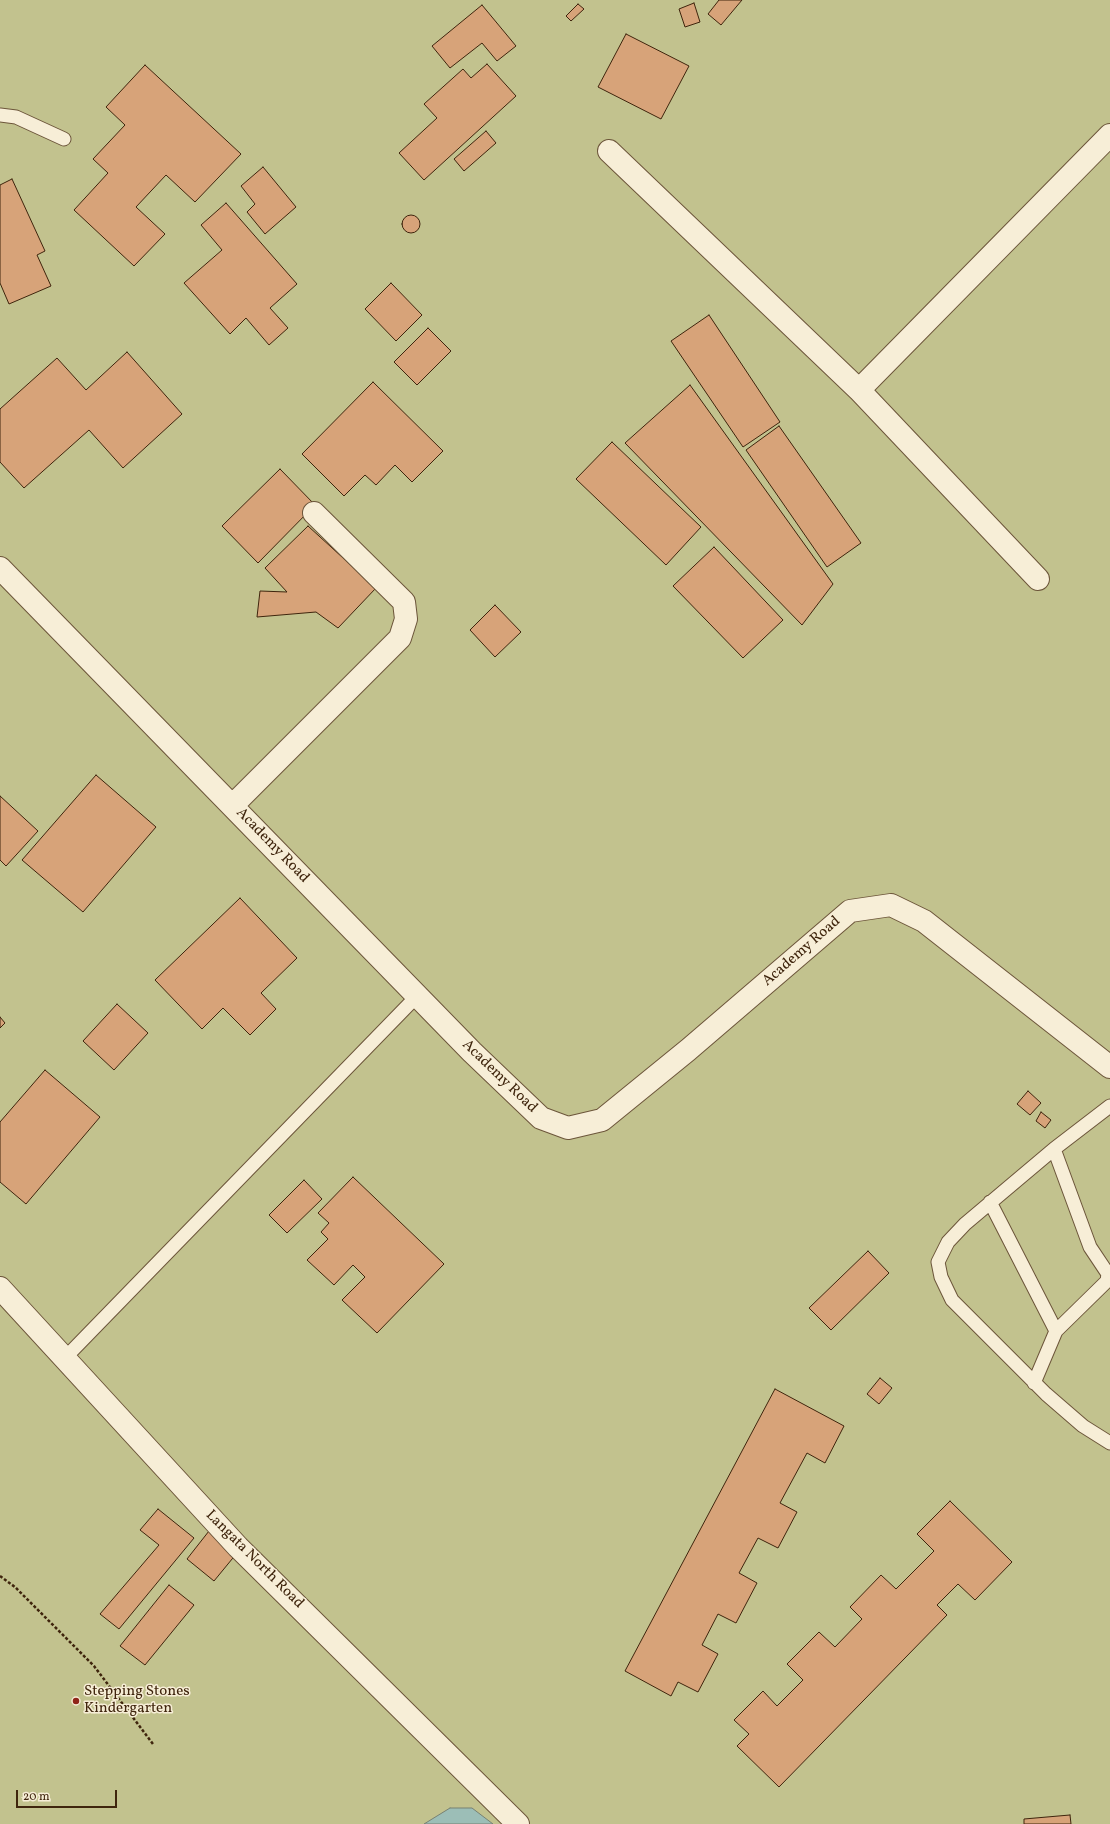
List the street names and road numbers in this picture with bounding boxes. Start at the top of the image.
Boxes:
street label: Academy Road [232,805,312,887]
street label: Academy Road [759,913,845,991]
street label: Academy Road [458,1037,540,1117]
street label: Langata North Road [201,1507,307,1613]

